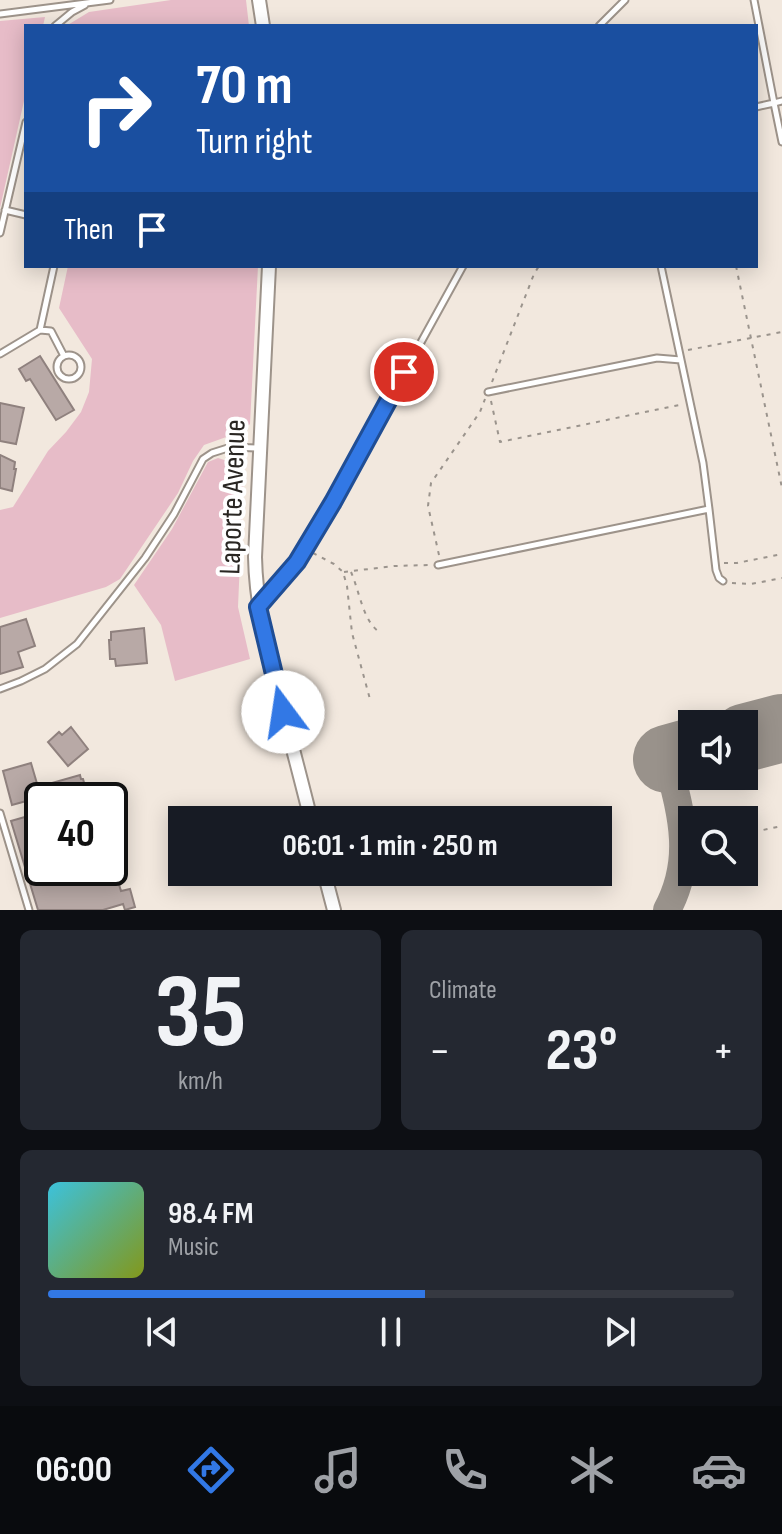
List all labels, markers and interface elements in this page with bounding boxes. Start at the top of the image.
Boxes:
text: 70 m [196,53,293,120]
icon: right [64,56,168,160]
text: Turn right [196,121,313,164]
icon: arrive [130,208,174,252]
text: Then [64,212,114,248]
pin [370,338,438,406]
icon: arrive [382,350,426,394]
street label: Laporte Avenue [212,419,254,575]
position arrow [241,670,325,754]
map controls [678,710,758,886]
button: sound [678,710,758,790]
speed limit sign: 40 [24,782,128,886]
button: search [678,806,758,886]
text: 06:01 · 1 min · 250 m [282,828,498,864]
text: 35 [154,951,247,1076]
text: Climate [429,975,497,1006]
text: 23° [545,1015,618,1087]
text: − [429,1025,451,1078]
text: + [712,1025,734,1078]
text: km/h [178,1066,223,1097]
text: 98.4 FM [168,1196,253,1232]
text: Music [168,1232,219,1263]
icon: previous [140,1310,184,1354]
icon: pause [369,1310,413,1354]
icon: next [598,1310,642,1354]
icon: directions [183,1442,239,1498]
icon: music [310,1442,366,1498]
icon: phone [437,1442,493,1498]
icon: climate [564,1442,620,1498]
icon: car [691,1442,747,1498]
text: 06:00 [35,1449,112,1492]

